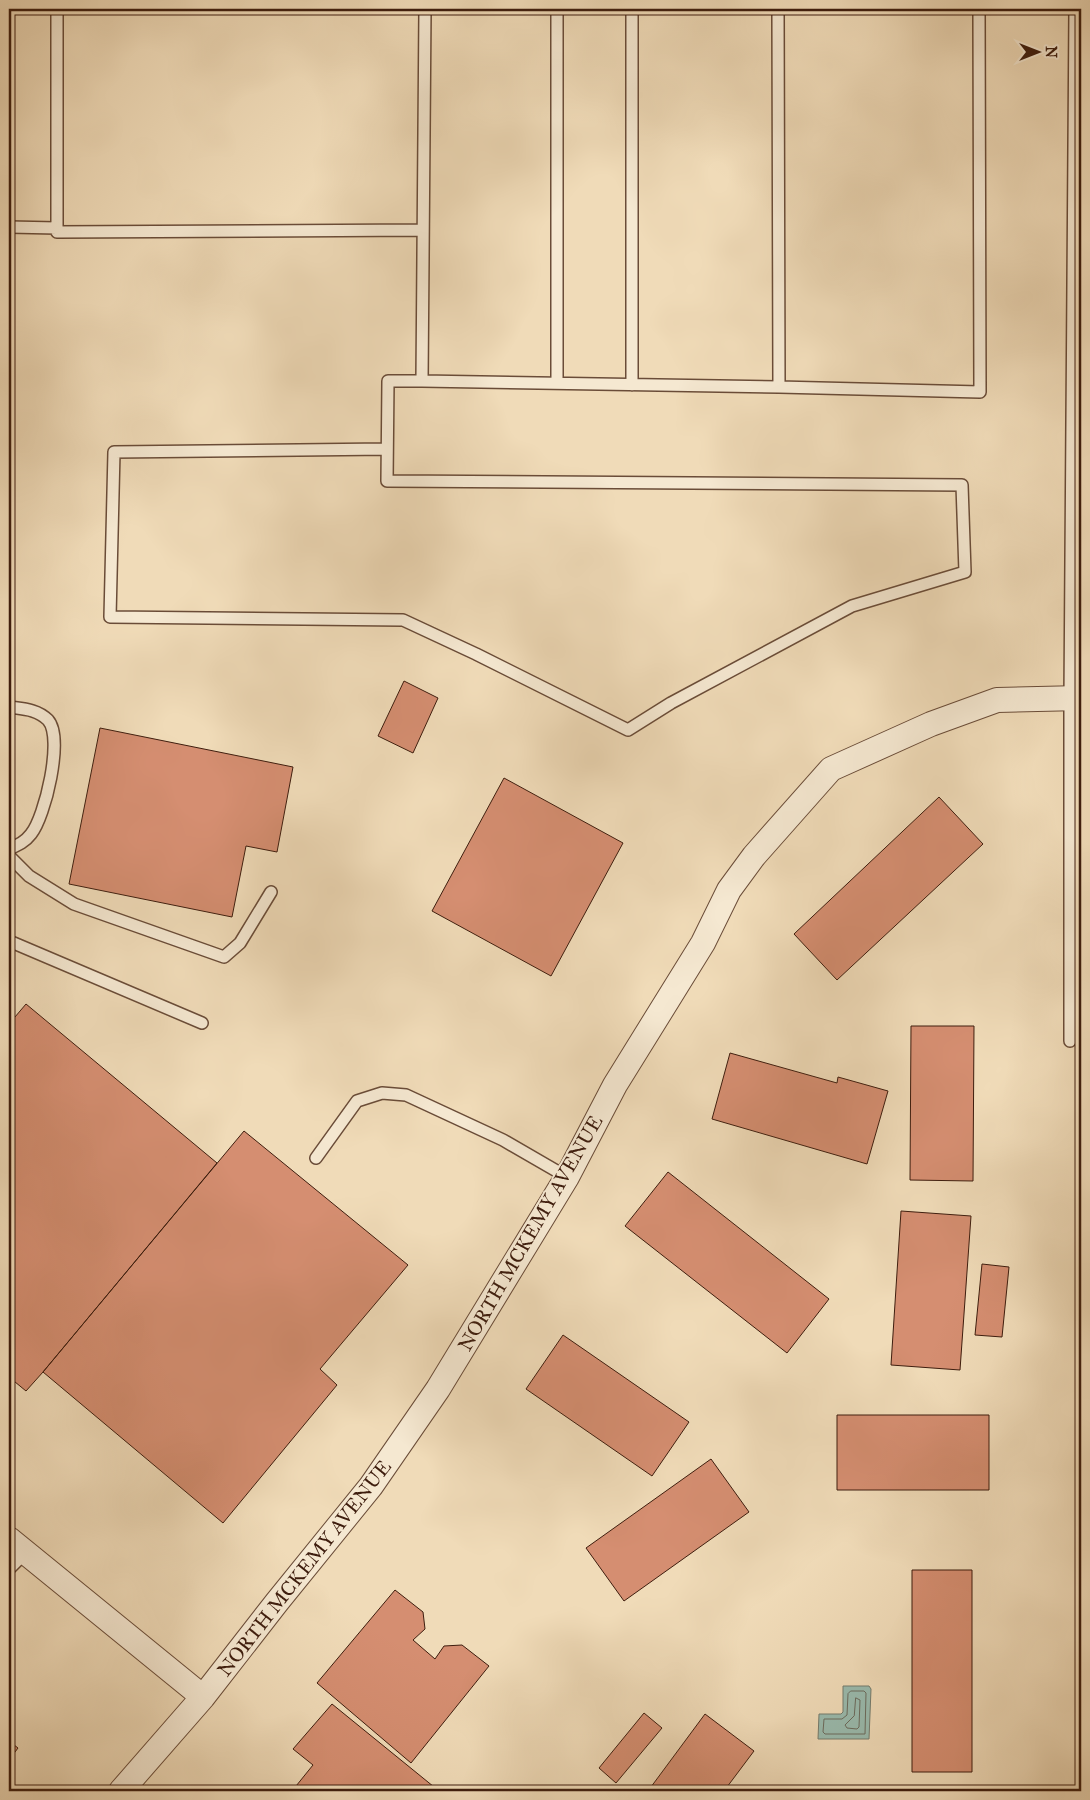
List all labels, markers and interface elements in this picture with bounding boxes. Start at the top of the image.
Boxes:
north arrow [1012,28,1062,78]
text: N [1042,46,1059,58]
street label: NORTH MCKEMY AVENUE [453,1111,607,1355]
street label: NORTH MCKEMY AVENUE [212,1455,396,1681]

